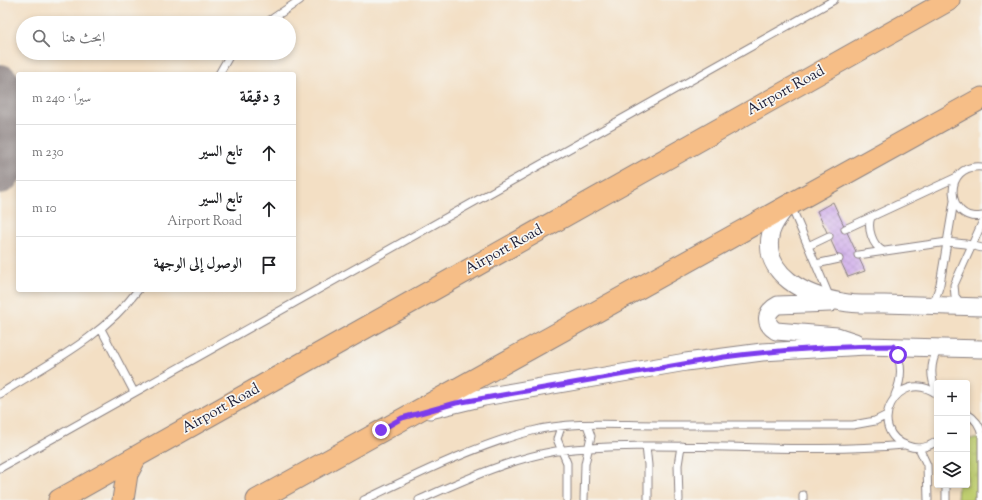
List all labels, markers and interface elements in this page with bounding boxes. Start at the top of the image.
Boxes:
search box [16,16,296,60]
icon: search [30,27,52,49]
text: ابحث هنا [62,28,105,49]
street label: Airport Road [743,61,829,121]
text: 3 دقيقة [240,86,280,110]
text: سيرًا · 240 m [32,90,91,108]
text: تابع السير [200,142,242,163]
icon: ahead [258,142,280,164]
text: 230 m [32,144,64,162]
text: تابع السير [200,189,242,210]
icon: ahead [258,198,280,220]
text: 10 m [32,200,57,218]
text: Airport Road [167,213,242,231]
street label: Airport Road [461,220,547,280]
text: الوصول إلى الوجهة [153,254,242,275]
icon: arrive [258,254,280,276]
route start [889,346,907,364]
street label: Airport Road [178,379,264,439]
map controls [934,380,970,488]
button: + [934,380,970,416]
button: − [934,416,970,452]
route end [372,421,390,439]
button: layers [934,452,970,488]

